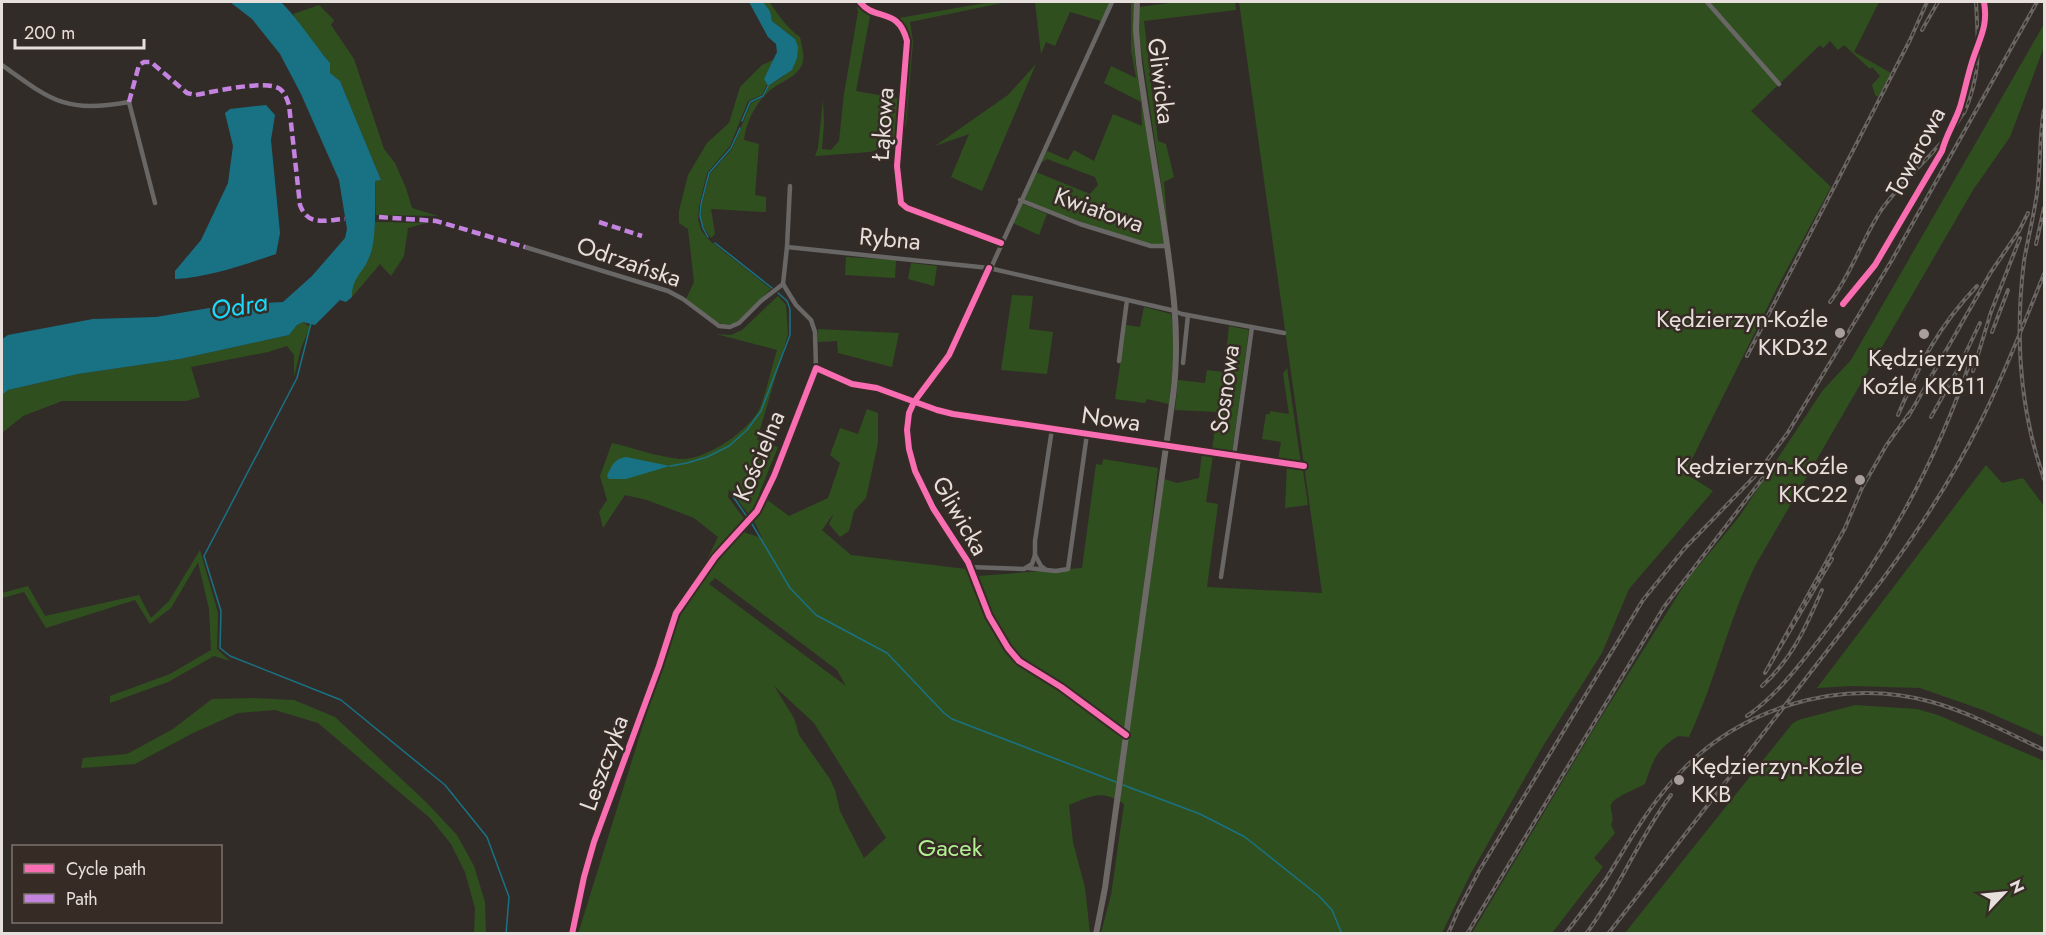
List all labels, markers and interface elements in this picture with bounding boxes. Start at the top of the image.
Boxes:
scale bar [15,12,144,50]
text: 200 m [24,20,75,46]
street label: Gliwicka [1139,36,1184,126]
street label: Łąkowa [862,86,903,163]
street label: Towarowa [1877,100,1954,203]
street label: Kwiatowa [1050,178,1149,241]
street label: Rybna [858,218,922,259]
street label: Odrzańska [572,227,686,296]
water label: Odra [207,282,271,330]
place label: Kędzierzyn-Koźle KKD32 [1656,301,1828,364]
marker: Kędzierzyn-Koźle KKD32 [1833,326,1847,340]
marker: Kędzierzyn Koźle KKB11 [1917,327,1931,341]
place label: Kędzierzyn Koźle KKB11 [1862,340,1986,403]
street label: Sosnowa [1201,342,1248,436]
street label: Nowa [1079,397,1143,440]
street label: Kościelna [724,405,793,507]
place label: Kędzierzyn-Koźle KKC22 [1676,448,1848,511]
street label: Gliwicka [924,470,997,562]
marker: Kędzierzyn-Koźle KKC22 [1853,473,1867,487]
street label: Leszczyka [570,710,637,815]
place label: Kędzierzyn-Koźle KKB [1691,748,1863,811]
marker: Kędzierzyn-Koźle KKB [1672,773,1686,787]
park label: Gacek [918,830,983,865]
legend [12,845,222,923]
text: Cycle path [66,856,146,882]
north arrow [1974,863,2034,923]
text: N [2004,876,2030,897]
text: Path [66,886,98,912]

